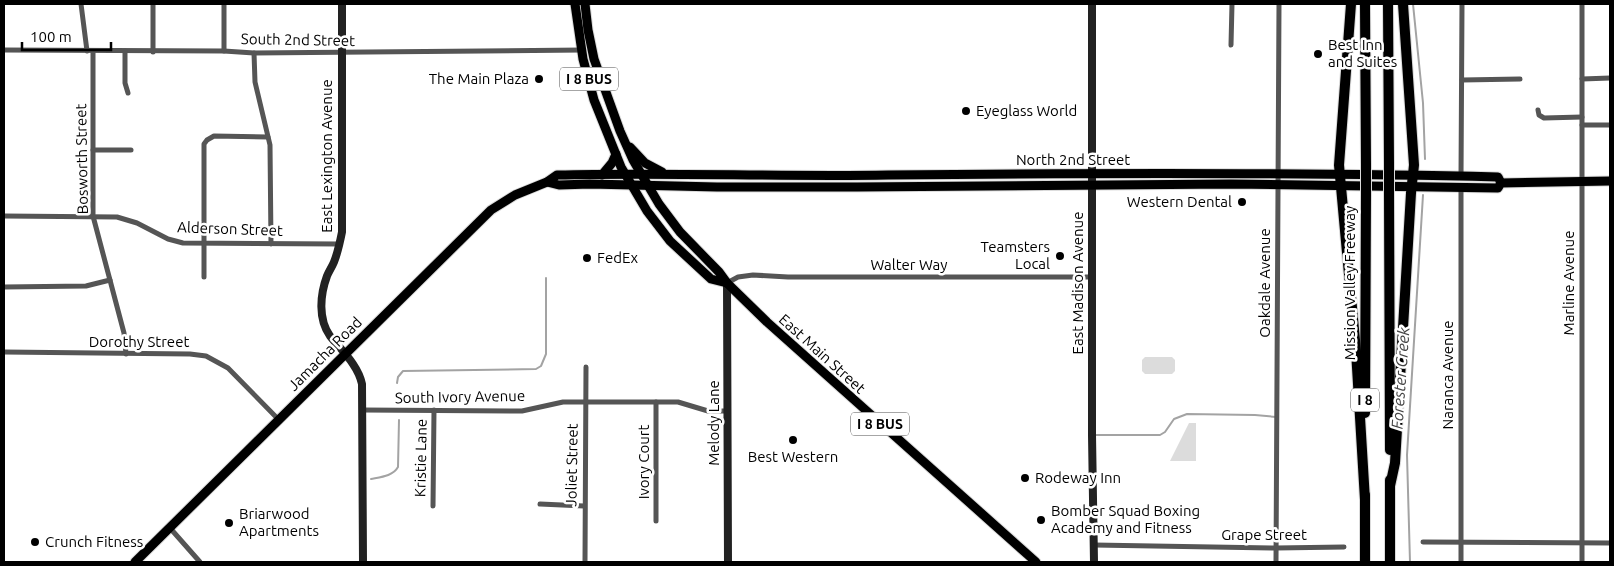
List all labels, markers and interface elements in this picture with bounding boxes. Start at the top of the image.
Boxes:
scale bar [22,20,111,52]
text: 100 m [30,28,72,45]
street label: South 2nd Street [241,30,355,49]
place label: Best Inn and Suites [1328,36,1397,70]
marker: Best Inn and Suites [1312,48,1324,60]
road number: I 8 BUS [560,68,618,90]
place label: The Main Plaza [429,70,529,87]
marker: The Main Plaza [533,73,545,85]
street label: East Lexington Avenue [318,79,335,233]
place label: Eyeglass World [976,102,1077,119]
street label: Bosworth Street [72,103,91,214]
marker: Eyeglass World [960,105,972,117]
street label: North 2nd Street [1016,151,1130,168]
place label: Western Dental [1127,193,1232,210]
marker: Western Dental [1236,196,1248,208]
street label: Mission Valley Freeway [1341,206,1358,360]
street label: East Madison Avenue [1069,212,1086,354]
street label: Alderson Street [177,218,283,239]
street label: Oakdale Avenue [1256,228,1273,338]
street label: Marline Avenue [1560,231,1577,335]
place label: Teamsters Local [981,238,1050,272]
place label: FedEx [597,249,638,266]
marker: Teamsters Local [1054,250,1066,262]
marker: FedEx [581,252,593,264]
street label: Walter Way [871,256,947,273]
street label: East Main Street [776,310,869,397]
street label: Jamacha Road [284,313,365,394]
street label: Naranca Avenue [1439,321,1456,429]
water label: Forester Creek [1387,326,1413,430]
street label: Dorothy Street [89,333,189,350]
street label: Melody Lane [705,380,722,466]
street label: South Ivory Avenue [395,387,525,406]
road number: I 8 [1351,388,1379,412]
road number: I 8 BUS [851,412,909,436]
street label: Kristie Lane [411,419,430,497]
street label: Joliet Street [562,423,581,507]
street label: Ivory Court [635,425,652,499]
marker: Best Western [787,434,799,446]
place label: Best Western [748,448,838,465]
place label: Rodeway Inn [1035,469,1121,486]
marker: Rodeway Inn [1019,472,1031,484]
place label: Bomber Squad Boxing Academy and Fitness [1051,502,1200,536]
place label: Briarwood Apartments [239,505,319,539]
marker: Bomber Squad Boxing Academy and Fitness [1035,514,1047,526]
marker: Briarwood Apartments [223,517,235,529]
street label: Grape Street [1221,526,1307,543]
place label: Crunch Fitness [45,533,143,550]
marker: Crunch Fitness [29,536,41,548]

